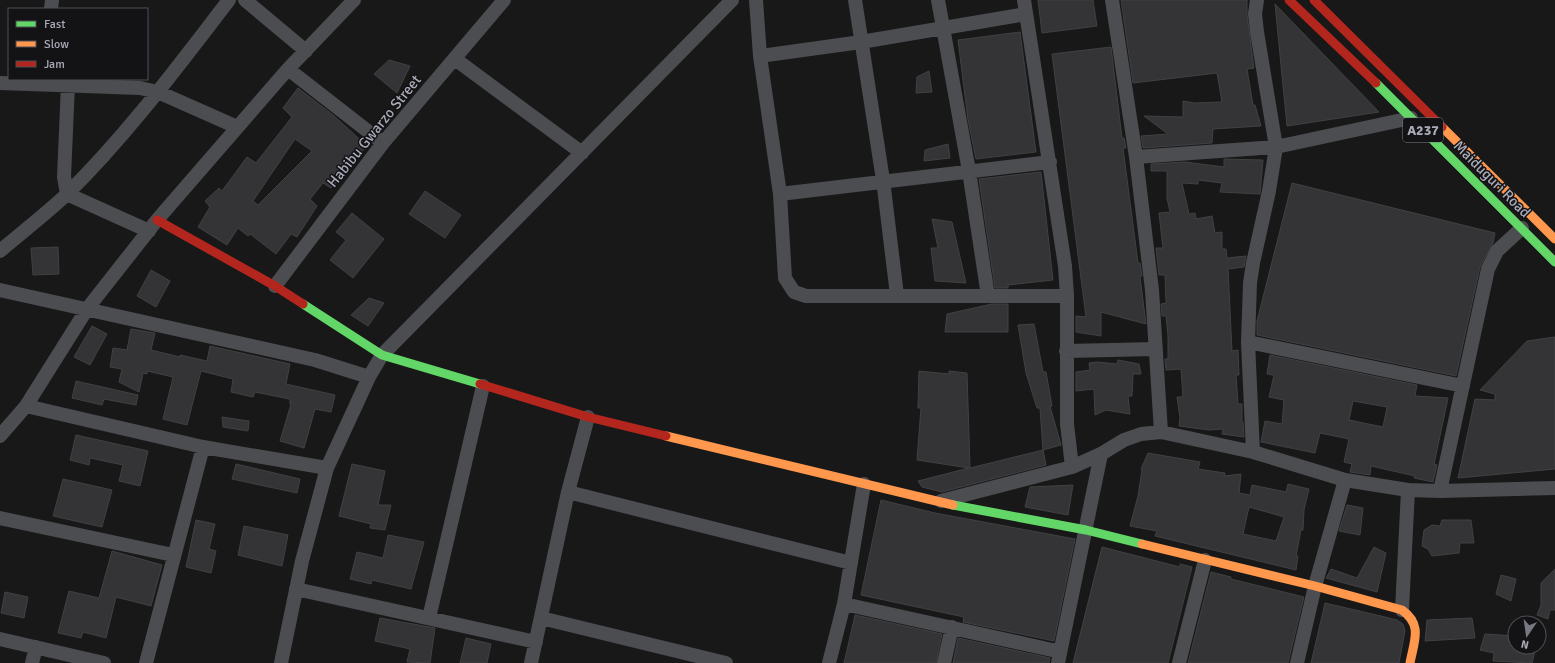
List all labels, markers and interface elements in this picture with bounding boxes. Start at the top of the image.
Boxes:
legend [8,8,148,80]
text: Fast [44,17,65,32]
text: Slow [44,37,69,52]
text: Jam [44,57,65,72]
street label: Habibu Gwarzo Street [323,71,425,191]
road number: A237 [1403,118,1443,142]
street label: Maiduguri Road [1450,137,1534,221]
north arrow [1507,615,1547,655]
text: N [1520,637,1530,651]

